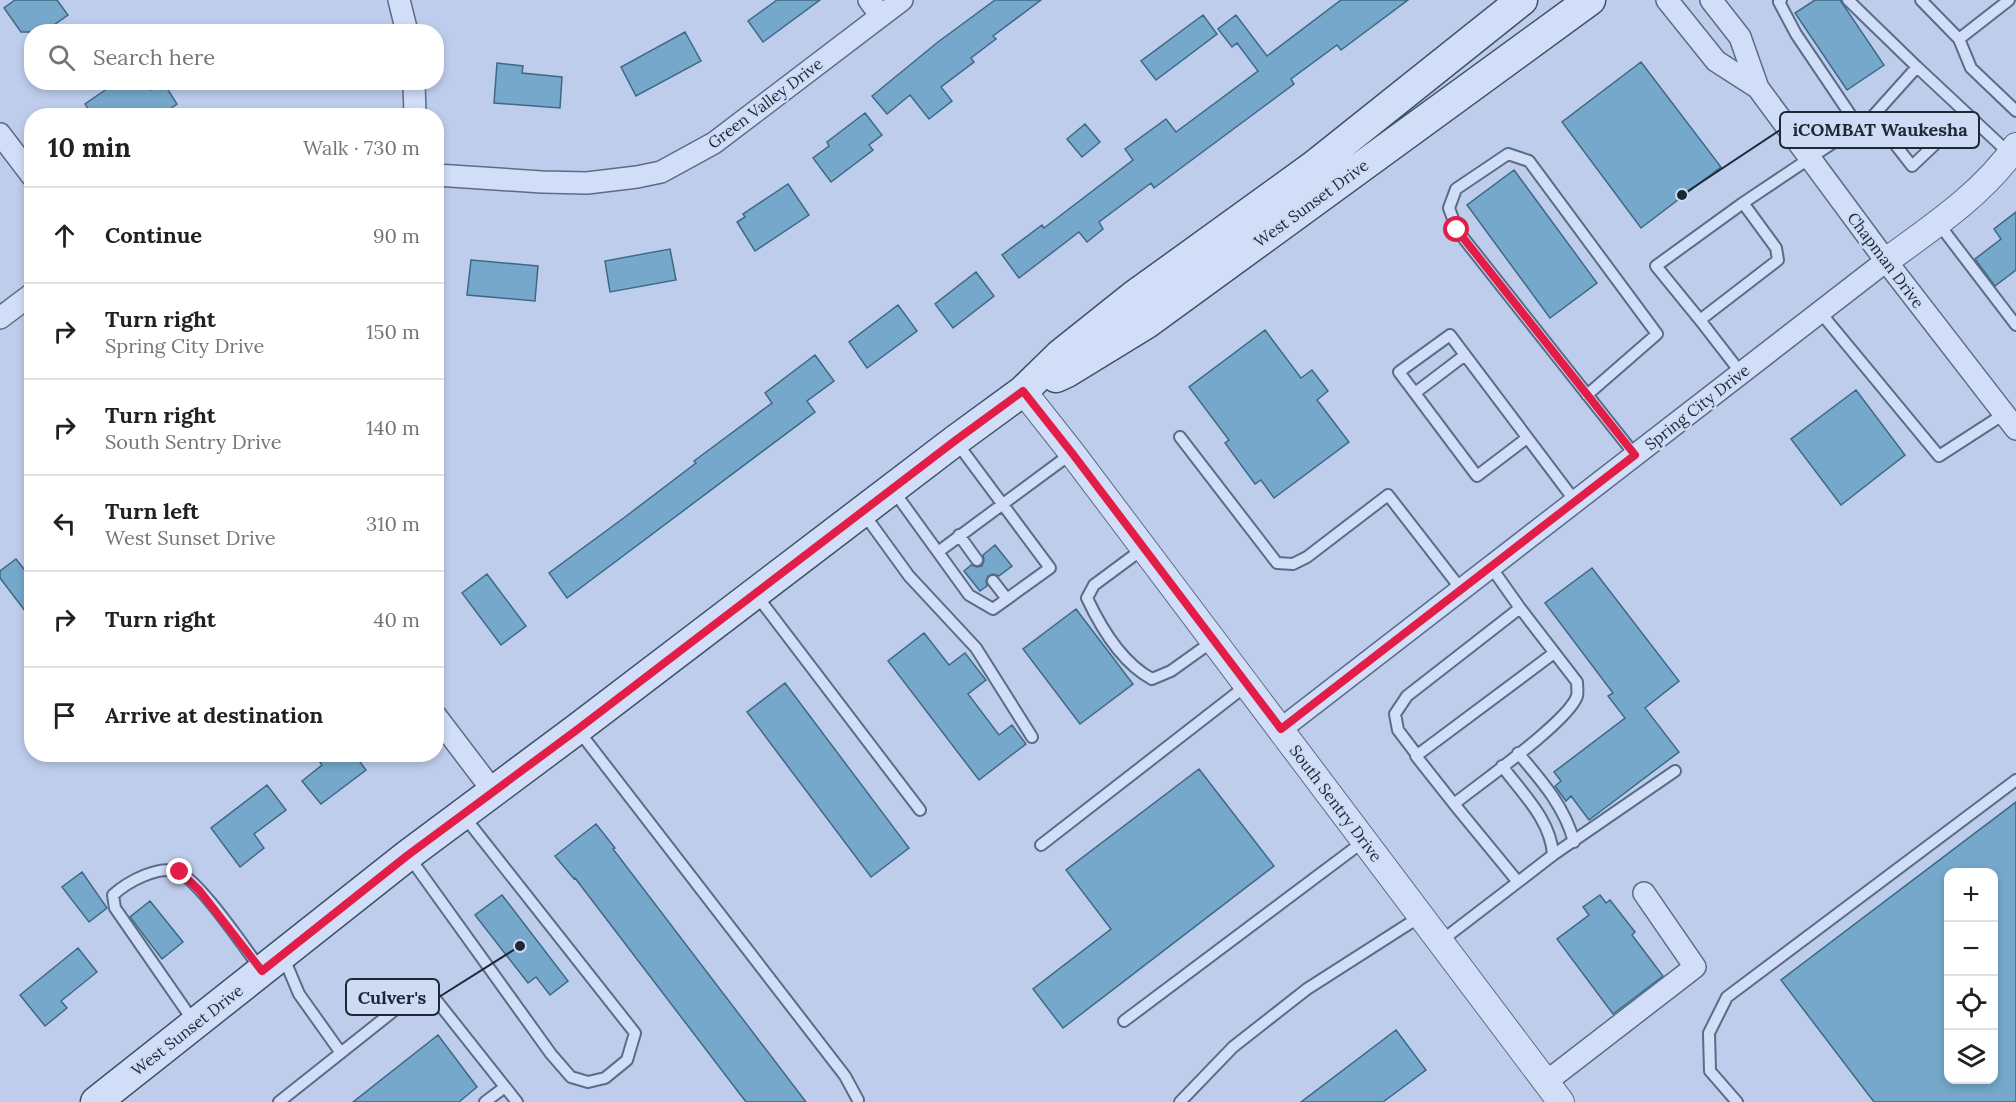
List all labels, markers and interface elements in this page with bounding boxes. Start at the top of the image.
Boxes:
search box [24,24,444,90]
icon: search [45,41,78,74]
text: Search here [93,43,215,71]
street label: Green Valley Drive [704,53,827,153]
callout: iCOMBAT Waukesha [1780,112,1979,148]
text: iCOMBAT Waukesha [1792,118,1968,141]
text: 10 min [48,131,131,164]
text: Walk · 730 m [303,135,420,160]
street label: West Sunset Drive [1250,155,1372,251]
street label: Chapman Drive [1843,208,1929,312]
route start [1443,216,1469,242]
icon: ahead [48,219,81,252]
text: Continue [105,221,202,249]
text: 90 m [373,223,420,248]
text: Turn right [105,305,216,333]
icon: right [48,315,81,348]
text: 150 m [366,319,420,344]
text: Spring City Drive [105,333,264,358]
street label: Spring City Drive [1641,360,1754,454]
text: Turn right [105,401,216,429]
icon: right [48,411,81,444]
text: 140 m [366,415,420,440]
text: South Sentry Drive [105,429,282,454]
text: Turn left [105,497,199,525]
icon: left [48,507,81,540]
text: 310 m [366,511,420,536]
text: West Sunset Drive [105,525,276,550]
icon: right [48,603,81,636]
text: Turn right [105,605,216,633]
text: 40 m [374,607,420,632]
icon: arrive [48,699,81,732]
text: Arrive at destination [105,701,323,729]
street label: South Sentry Drive [1285,741,1387,866]
route end [166,858,192,884]
map controls [1944,868,1998,1084]
button: + [1944,868,1998,922]
button: − [1944,922,1998,976]
button: locate [1944,976,1998,1030]
callout: Culver's [346,979,439,1015]
street label: West Sunset Drive [127,980,247,1080]
text: Culver's [358,986,427,1009]
button: layers [1944,1030,1998,1084]

